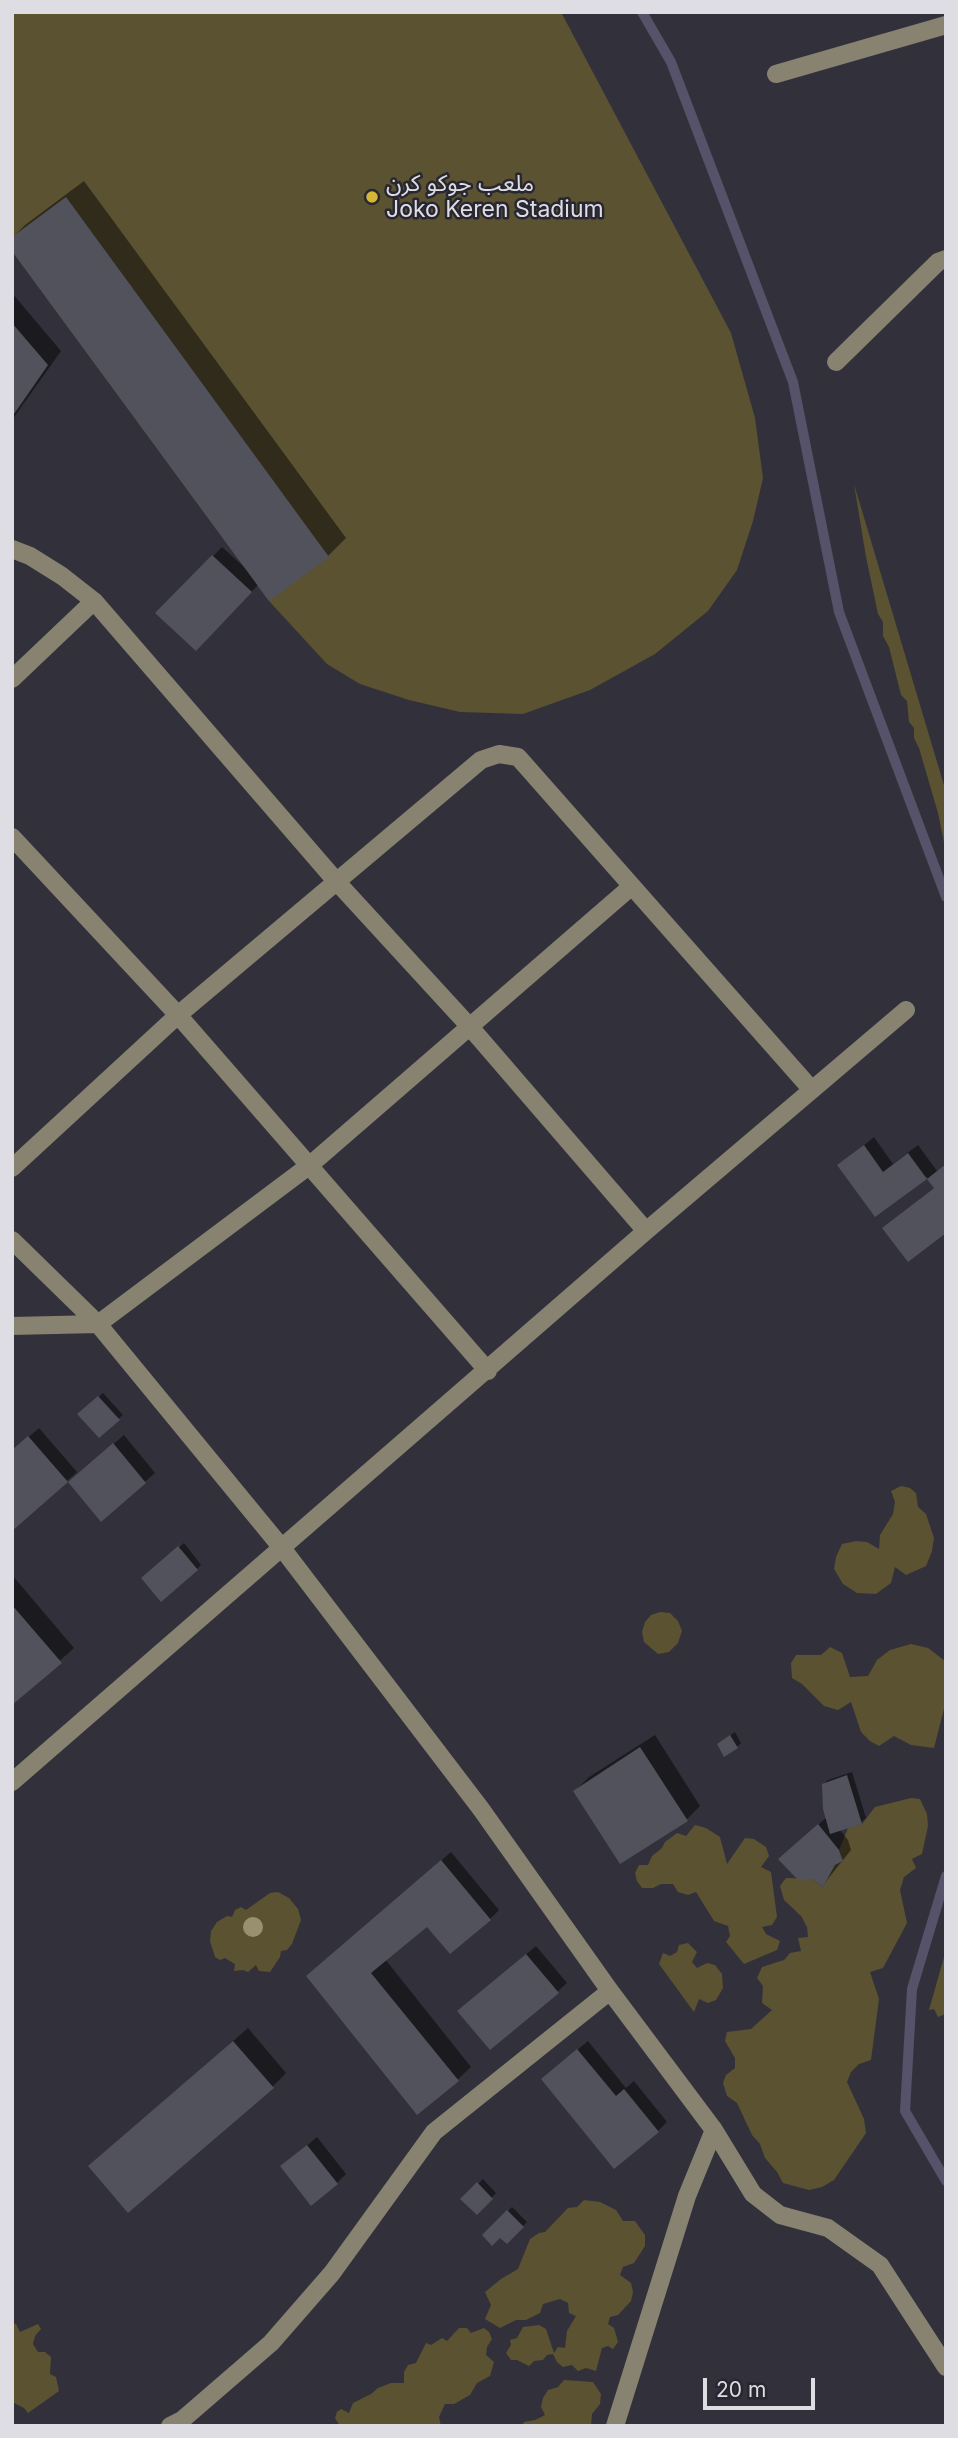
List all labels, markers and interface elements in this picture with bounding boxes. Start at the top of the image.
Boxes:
place label: ملعب جوكو كرن Joko Keren Stadium [386,170,604,224]
marker: ملعب جوكو كرن Joko Keren Stadium [364,189,380,205]
scale bar [706,2364,818,2408]
text: 20 m [716,2377,766,2402]

